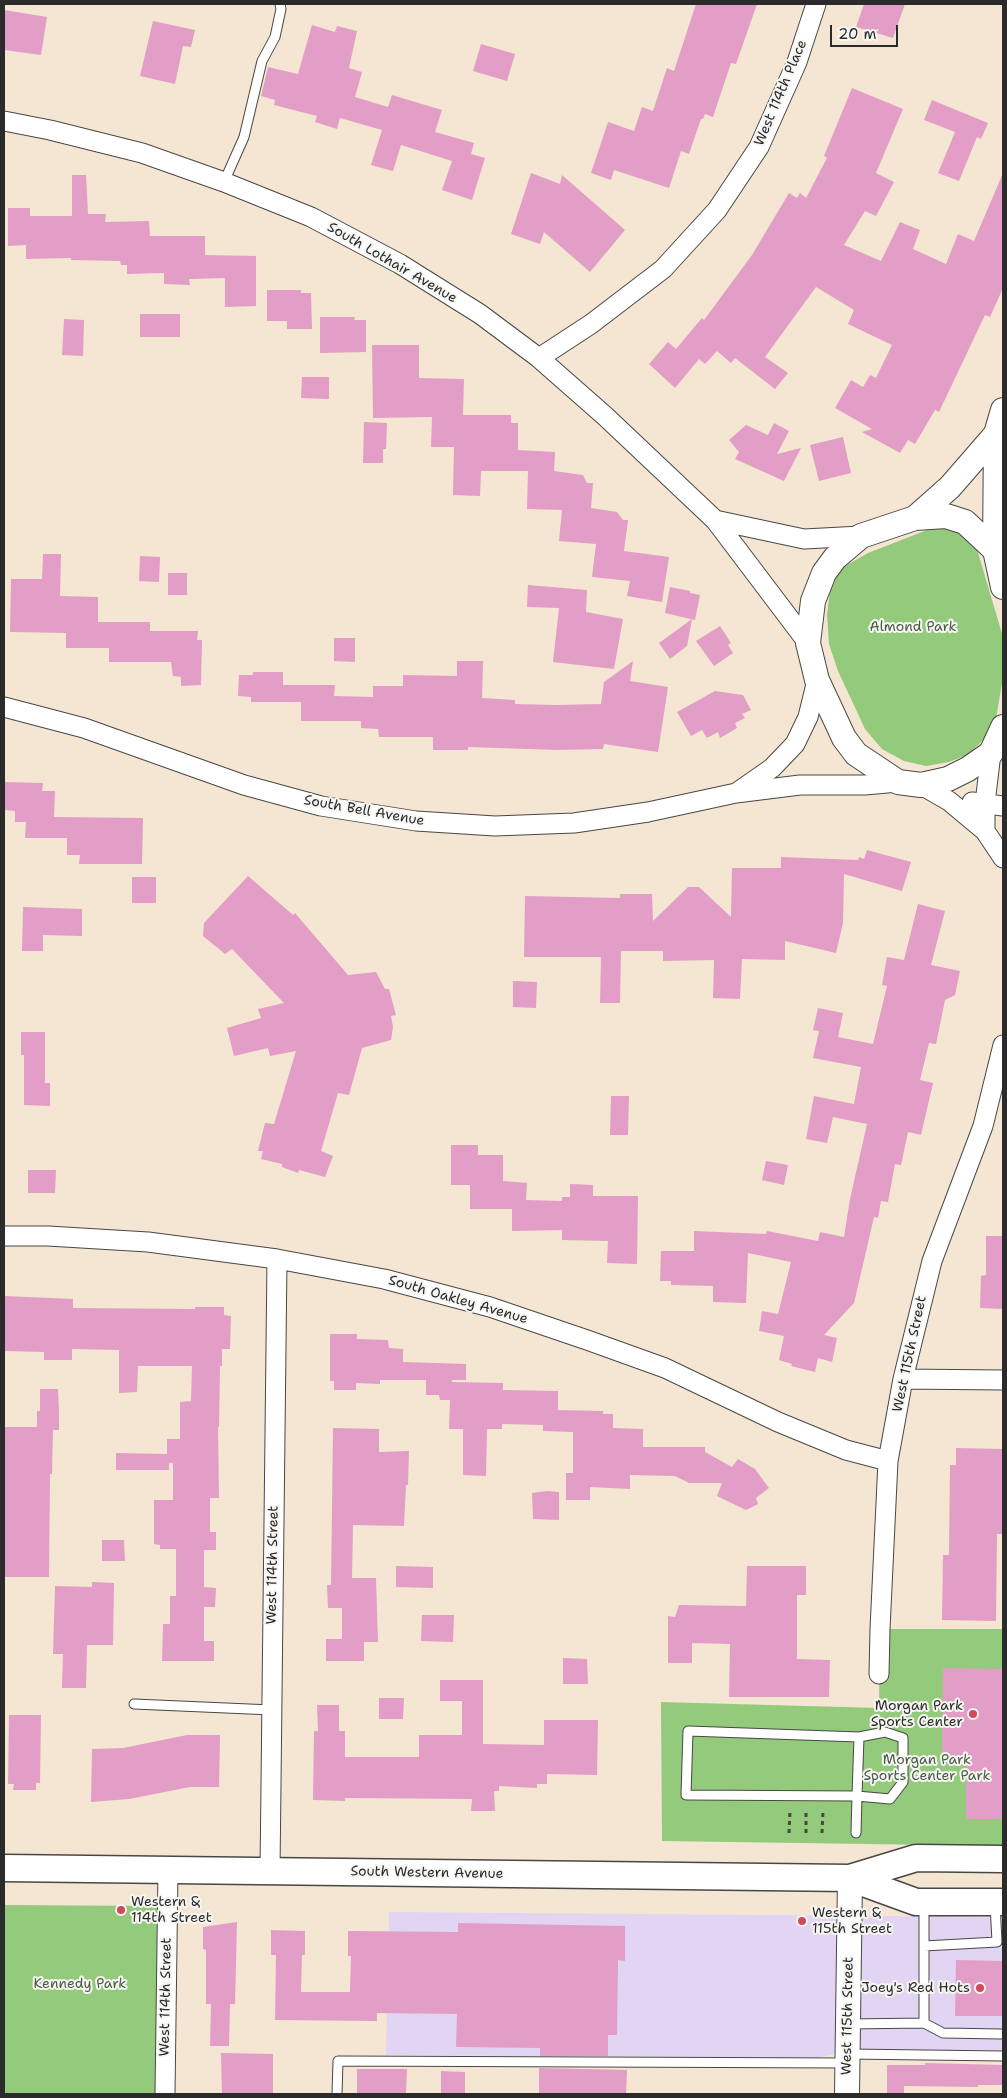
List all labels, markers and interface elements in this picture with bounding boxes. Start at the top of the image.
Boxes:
scale bar [832,15,900,47]
text: 20 m [838,24,877,44]
street label: West 114th Place [751,37,811,149]
street label: South Lothair Avenue [324,219,460,307]
park label: Almond Park [869,619,957,635]
street label: South Bell Avenue [302,792,426,830]
street label: South Oakley Avenue [386,1272,530,1328]
street label: West 115th Street [889,1294,931,1414]
street label: West 114th Street [264,1505,282,1625]
place label: Morgan Park Sports Center [871,1698,963,1730]
marker: Morgan Park Sports Center [967,1708,979,1720]
park label: Morgan Park Sports Center Park [863,1752,991,1784]
street label: South Western Avenue [350,1863,504,1883]
place label: Western & 114th Street [131,1894,212,1926]
marker: Western & 114th Street [115,1904,127,1916]
place label: Western & 115th Street [812,1905,892,1938]
marker: Western & 115th Street [796,1915,808,1927]
street label: West 114th Street [157,1937,175,2057]
street label: West 115th Street [839,1957,857,2075]
park label: Kennedy Park [34,1976,126,1992]
place label: Joey's Red Hots [861,1980,970,1996]
marker: Joey's Red Hots [974,1982,986,1994]

